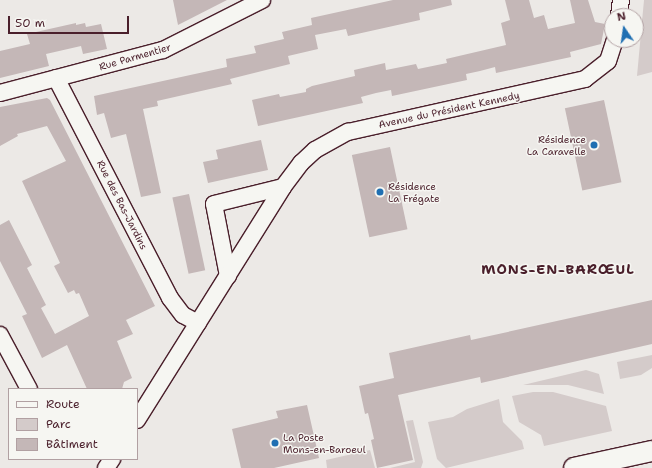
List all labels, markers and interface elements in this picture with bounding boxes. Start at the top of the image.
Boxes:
scale bar [10,8,131,34]
north arrow [604,8,644,48]
text: N [615,9,627,25]
text: 50 m [15,15,45,31]
street label: Rue Parmentier [98,41,172,73]
street label: Avenue du Président Kennedy [377,89,521,131]
place label: Résidence La Caravelle [527,133,586,156]
marker: Résidence La Caravelle [589,140,599,150]
street label: Rue des Bas-Jardins [94,158,150,252]
place label: Résidence La Frégate [388,180,440,204]
marker: Résidence La Frégate [375,187,385,197]
district label: MONS-EN-BARŒUL [481,261,635,277]
legend [8,388,138,460]
text: Route [46,396,80,412]
text: Parc [46,416,71,432]
place label: La Poste Mons-en-Baroeul [283,431,366,454]
text: Bâtiment [46,436,98,452]
marker: La Poste Mons-en-Baroeul [270,438,280,448]

